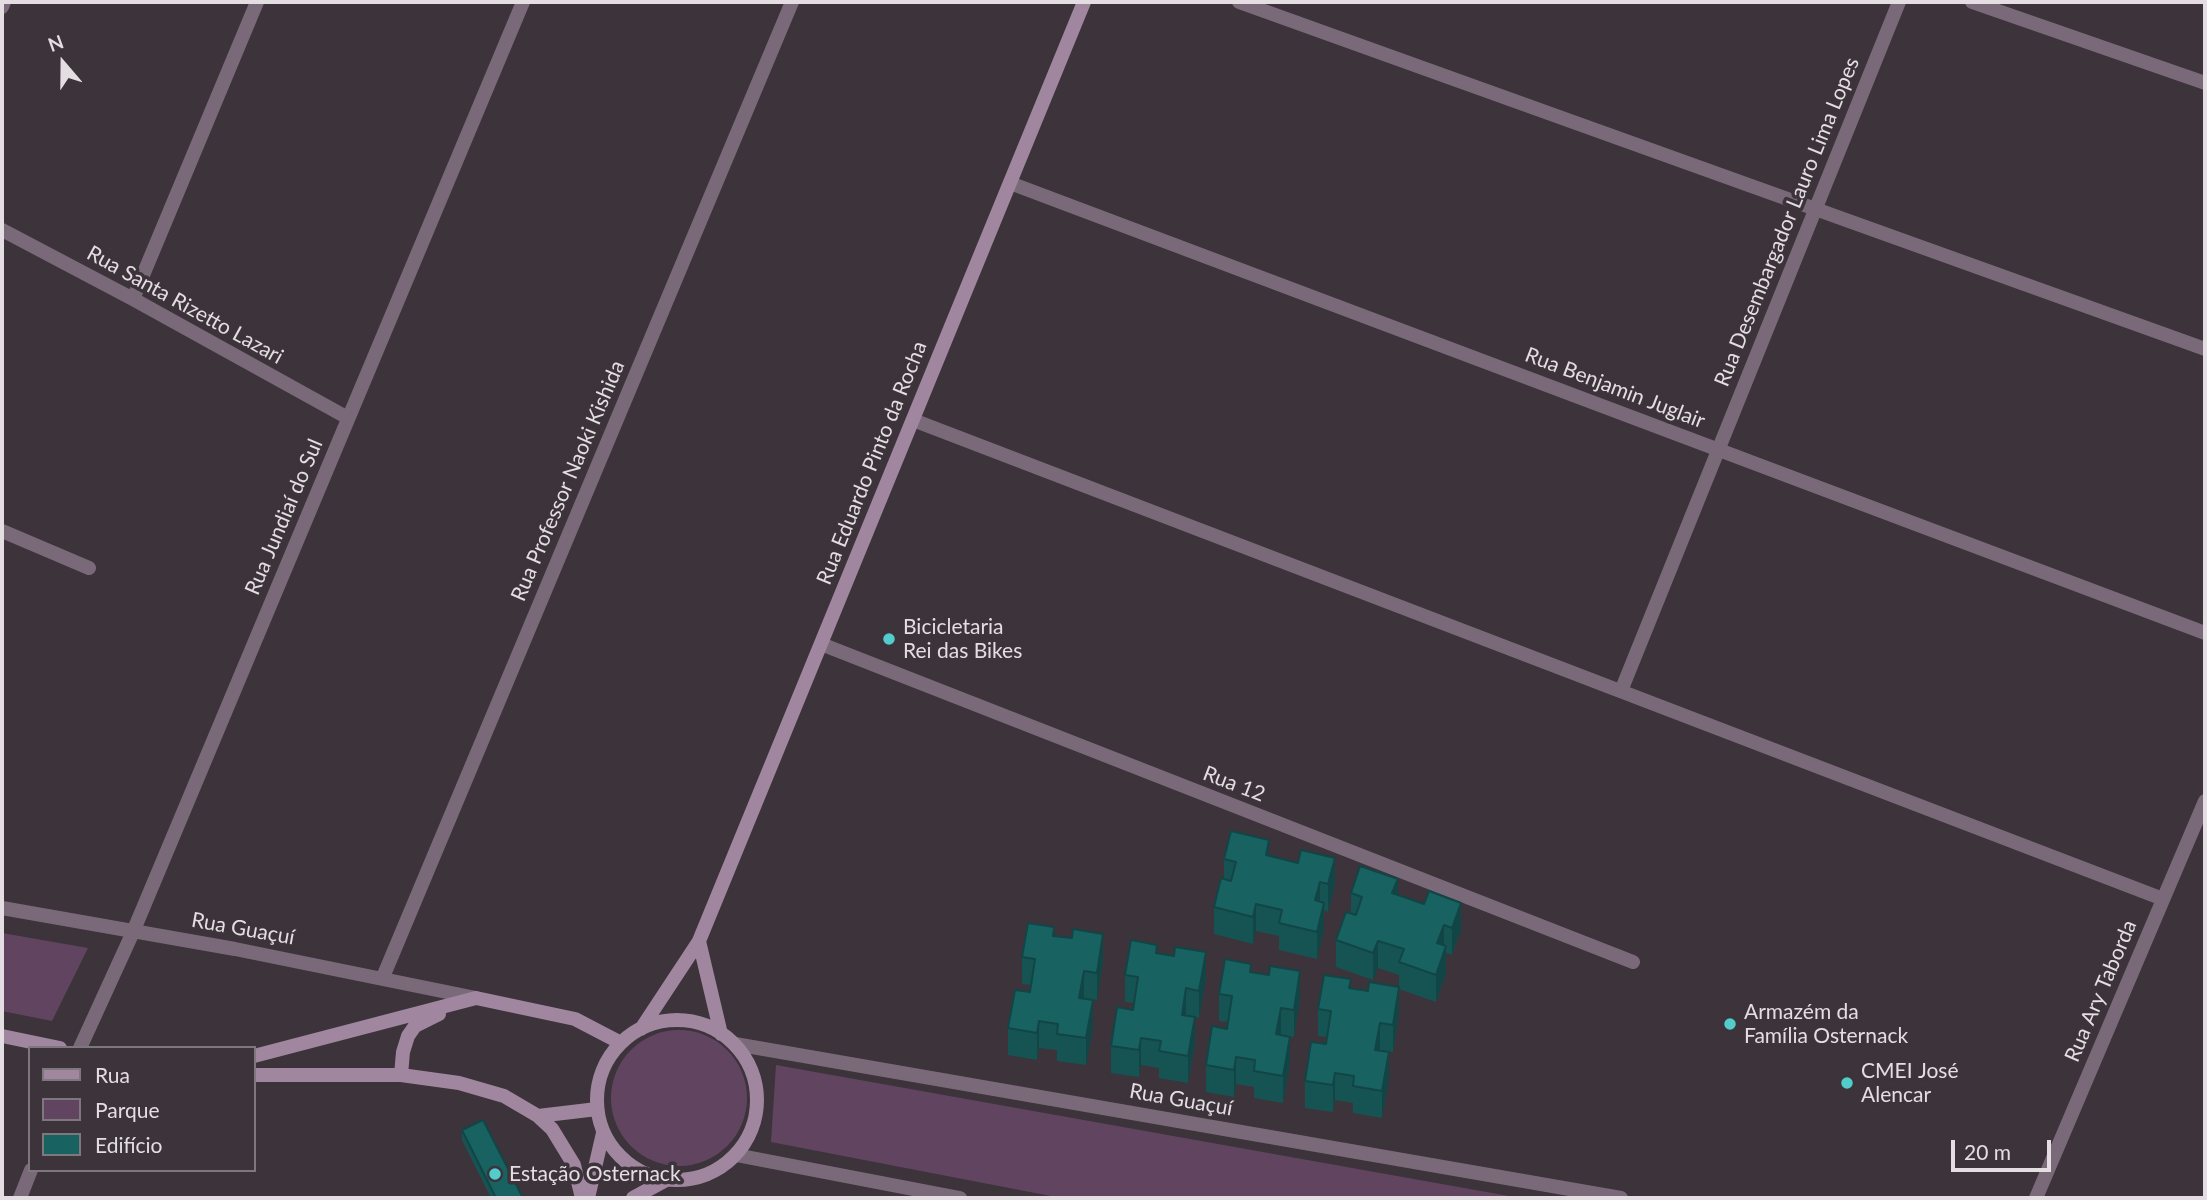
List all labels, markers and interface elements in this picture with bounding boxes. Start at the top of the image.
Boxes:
north arrow [28,28,98,98]
text: N [45,29,66,56]
street label: Rua Desembargador Lauro Lima Lopes [1709,54,1865,390]
street label: Rua Santa Rizetto Lazari [82,241,288,369]
street label: Rua Eduardo Pinto da Rocha [812,338,932,588]
street label: Rua Benjamin Juglair [1521,342,1709,434]
street label: Rua Professor Naoki Kishida [506,357,630,605]
street label: Rua Jundiaí do Sul [240,435,328,599]
place label: Bicicletaria Rei das Bikes [903,614,1022,664]
marker: Bicicletaria Rei das Bikes [881,631,897,647]
street label: Rua 12 [1199,761,1269,807]
street label: Rua Guaçuí [189,908,297,950]
street label: Rua Ary Taborda [2060,916,2142,1066]
place label: Armazém da Família Osternack [1744,999,1908,1049]
marker: Armazém da Família Osternack [1722,1016,1738,1032]
legend [28,1046,256,1172]
place label: CMEI José Alencar [1861,1058,1958,1108]
text: Rua [95,1062,130,1087]
marker: CMEI José Alencar [1839,1075,1855,1091]
street label: Rua Guaçuí [1127,1079,1235,1121]
text: Parque [95,1097,160,1122]
scale bar [1955,1126,2055,1170]
text: Edifício [95,1132,162,1157]
text: 20 m [1964,1139,2011,1164]
place label: Estação Osternack [509,1161,681,1187]
marker: Estação Osternack [487,1166,503,1182]

